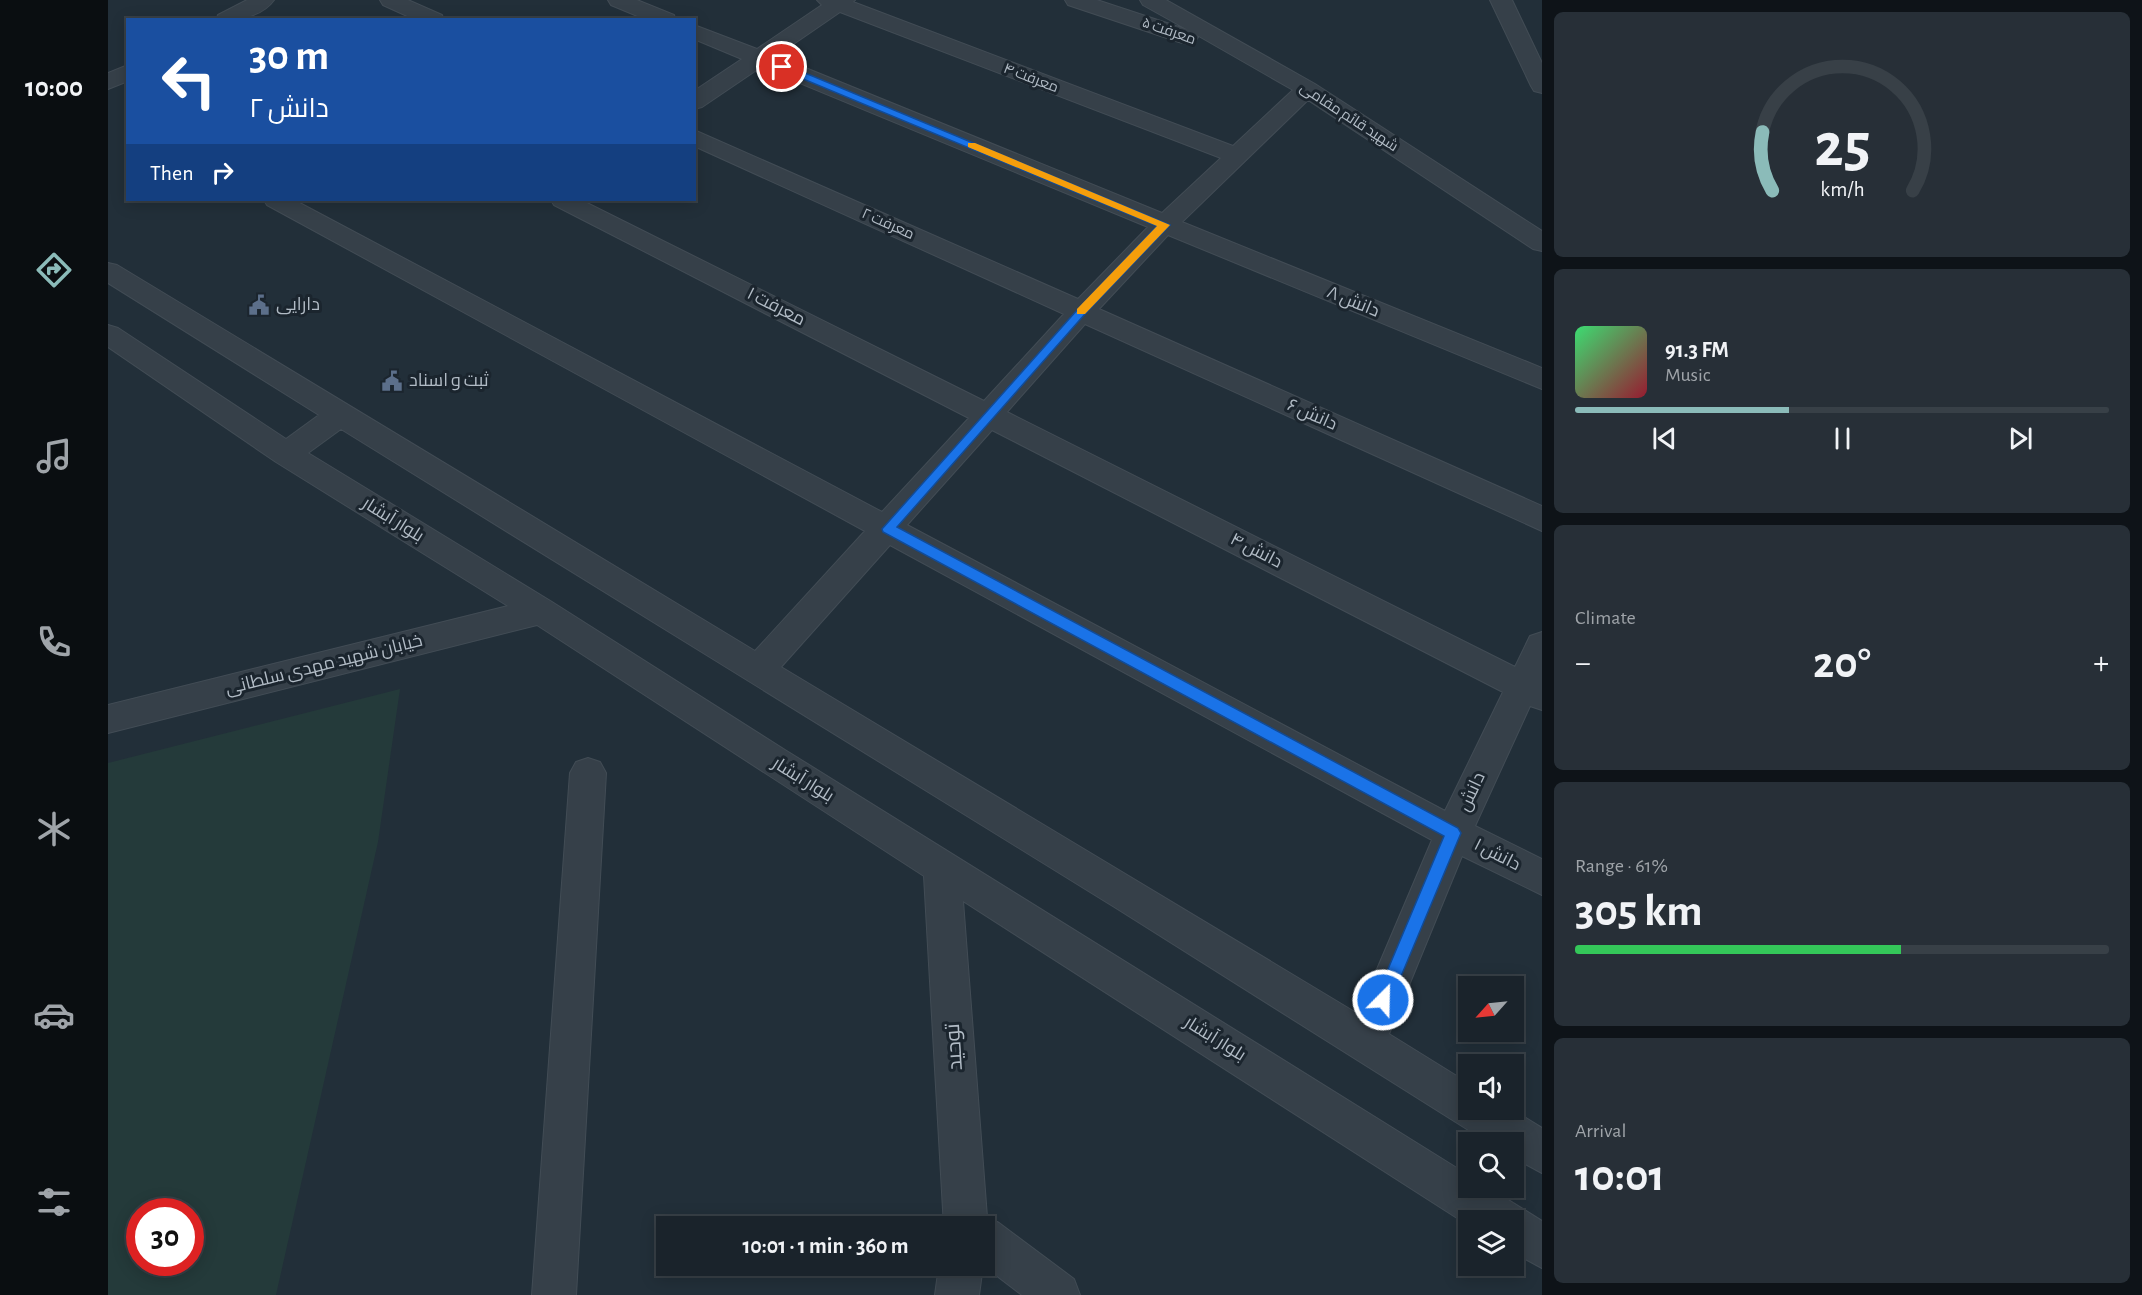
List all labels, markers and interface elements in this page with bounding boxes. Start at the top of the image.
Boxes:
street label: معرفت ۵ [1140,15,1198,48]
text: 30 m [249,35,329,77]
pin [756,41,807,92]
icon: left [150,42,228,120]
icon: arrive [765,50,798,83]
street label: معرفت ۴ [1001,61,1061,96]
text: 10:00 [25,74,83,101]
street label: شهید قائم مقامی [1296,79,1401,156]
text: دانش ۲ [249,95,329,122]
text: 25 [1814,115,1870,177]
icon: right [206,156,239,189]
text: Then [150,162,194,184]
text: km/h [1820,180,1864,201]
street label: معرفت ۲ [859,206,916,243]
icon: directions [33,249,75,291]
street label: دانش ۸ [1324,282,1382,322]
street label: معرفت ۱ [744,285,808,330]
public building icon: دارایی [247,293,271,317]
place label: دارایی [276,296,320,315]
text: 91.3 FM [1665,339,1729,361]
text: Music [1665,365,1711,385]
public building icon: ثبت و اسناد [380,369,404,393]
place label: ثبت و اسناد [409,371,489,391]
street label: دانش ۶ [1284,395,1340,435]
icon: previous [1648,422,1681,455]
icon: pause [1826,422,1859,455]
icon: next [2004,422,2037,455]
icon: music [33,435,75,477]
street label: بلوار آبشار [358,492,428,547]
street label: دانش ۴ [1227,529,1285,573]
text: Climate [1575,608,1636,628]
icon: phone [33,621,75,663]
street label: خیابان شهید مهدی سلطانی [223,631,425,699]
text: 20° [1813,641,1871,686]
text: − [1575,647,1591,680]
text: + [2093,647,2109,680]
street label: بلوار آبشار [768,752,838,807]
street label: دانش [1454,769,1490,815]
icon: climate [33,808,75,850]
street label: دانش ۱ [1470,835,1524,875]
text: Range · 61% [1575,856,1668,876]
text: 305 km [1575,889,1703,934]
position arrow [1351,968,1415,1032]
north arrow [1458,976,1524,1042]
map controls [1458,976,1524,1276]
icon: car [33,994,75,1036]
street label: بلوار آبشار [1180,1011,1250,1066]
street label: توحید [942,1022,967,1071]
button: sound [1458,1054,1524,1120]
text: Arrival [1575,1121,1626,1141]
button: search [1458,1132,1524,1198]
text: 10:01 [1575,1154,1665,1199]
icon: filters [33,1181,75,1223]
speed limit sign: 30 [126,1198,204,1276]
button: layers [1458,1210,1524,1276]
text: 10:01 · 1 min · 360 m [742,1235,909,1257]

